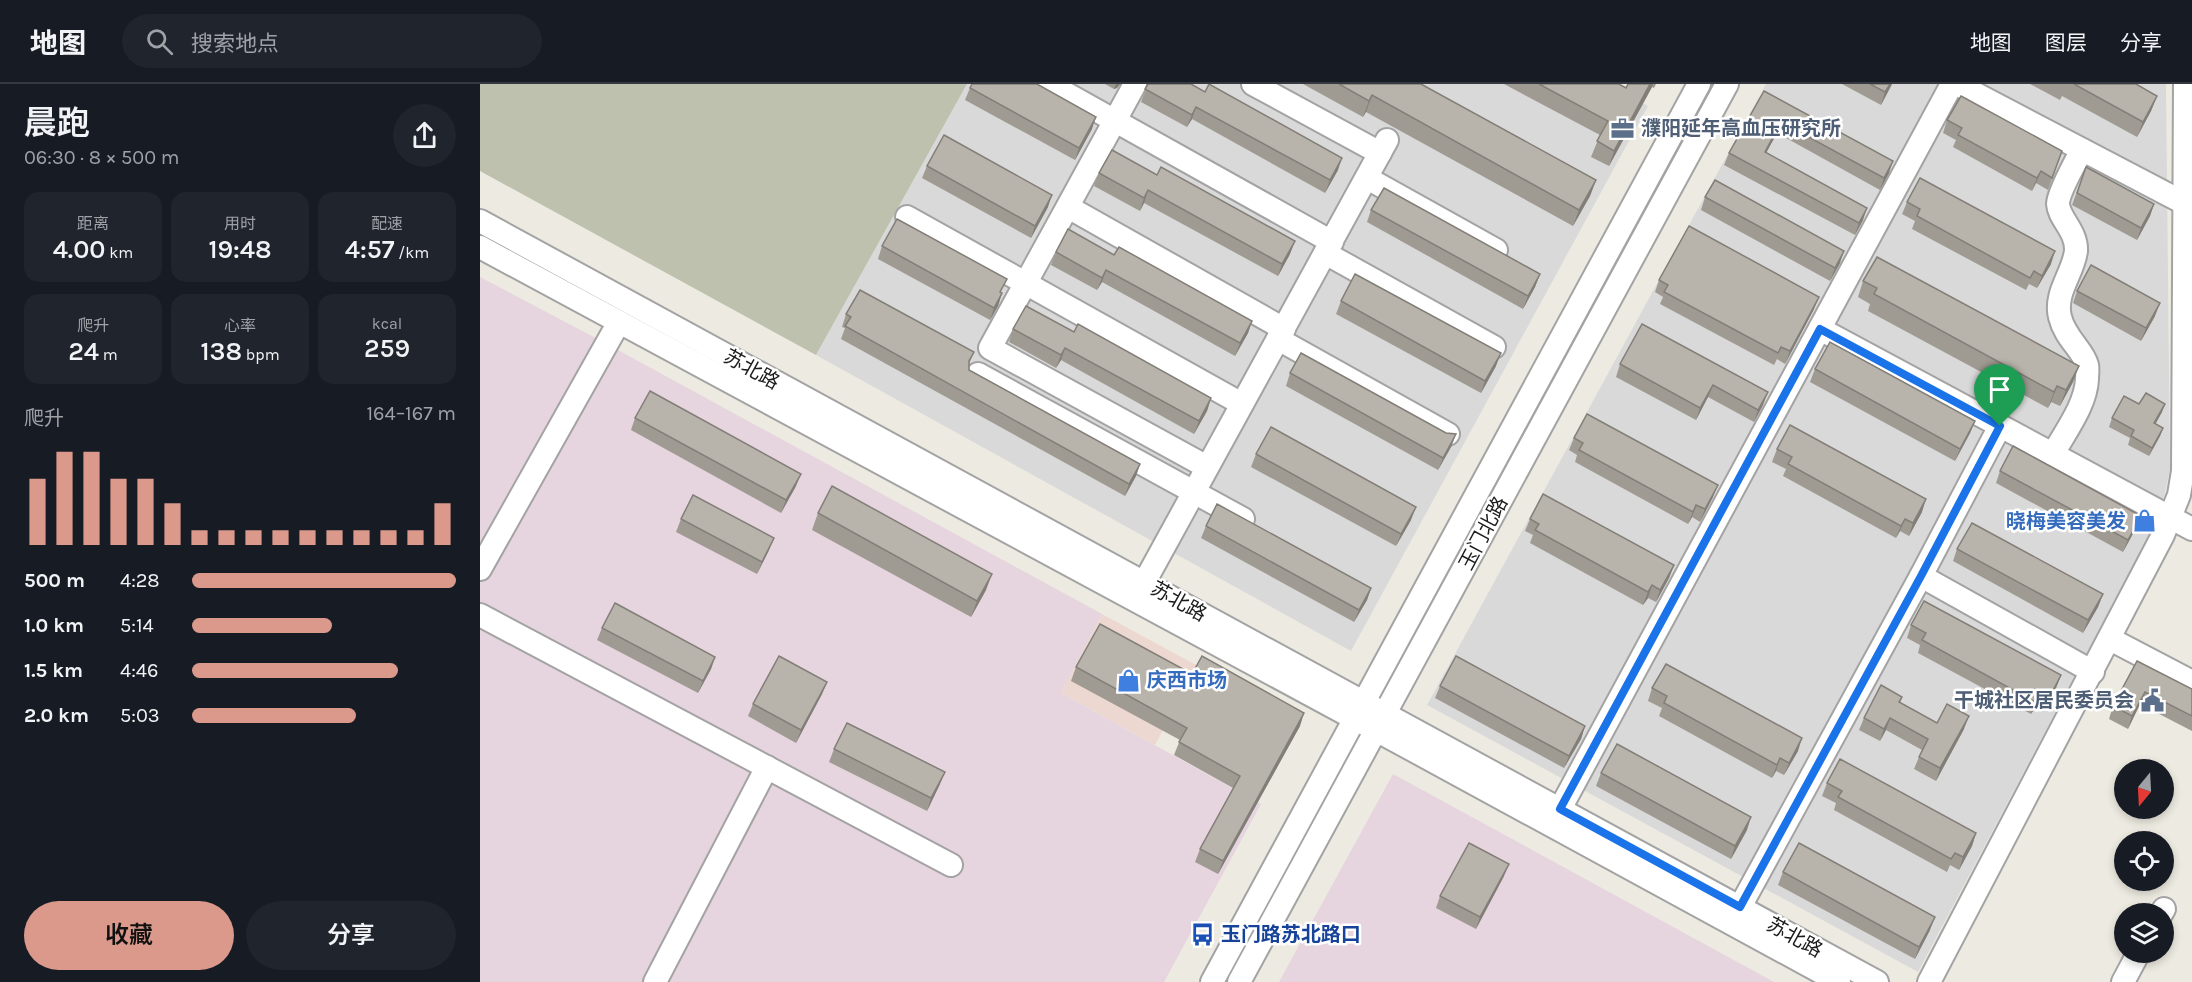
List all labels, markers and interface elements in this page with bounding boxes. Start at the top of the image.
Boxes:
search box [122,14,542,68]
icon: search [143,25,176,58]
text: 地图 [30,27,86,60]
text: 搜索地点 [191,31,279,57]
text: 地图 [1970,31,2012,55]
text: 图层 [2045,31,2087,55]
text: 分享 [2120,31,2162,55]
text: 晨跑 [24,104,90,142]
button: share [393,104,456,167]
office icon: 濮阳延年高血压研究所 [1610,115,1636,141]
place label: 濮阳延年高血压研究所 [1641,117,1841,140]
text: 06:30 · 8 × 500 m [24,146,179,169]
text: 距离 [77,214,109,233]
text: 用时 [224,214,256,233]
text: 配速 [371,214,403,233]
text: 4.00 [53,234,106,265]
text: 19:48 [208,234,272,265]
text: 4:57 [345,234,394,265]
text: km [106,243,133,262]
text: /km [394,243,429,262]
text: kcal [372,314,402,333]
text: 爬升 [77,316,109,335]
text: 心率 [224,316,256,335]
text: 259 [364,333,410,364]
text: 24 [68,336,99,367]
text: 138 [200,336,242,367]
text: m [99,345,118,364]
text: bpm [242,345,280,364]
street label: 苏北路 [720,345,784,394]
pin [1974,364,2025,426]
icon: arrive [1983,373,2016,406]
text: 164–167 m [366,402,456,425]
text: 爬升 [24,407,64,430]
street label: 玉门北路 [1455,493,1512,574]
shop icon: 晓梅美容美发 [2131,508,2157,534]
place label: 晓梅美容美发 [2006,510,2126,533]
text: 500 m [24,569,85,592]
text: 4:28 [120,569,160,592]
street label: 苏北路 [1147,577,1211,626]
text: 1.0 km [24,614,84,637]
text: 5:14 [120,614,154,637]
text: 1.5 km [24,659,83,682]
text: 4:46 [120,659,158,682]
shop icon: 庆西市场 [1116,667,1142,693]
place label: 庆西市场 [1147,669,1227,692]
public building icon: 干城社区居民委员会 [2139,687,2165,713]
place label: 干城社区居民委员会 [1954,689,2134,712]
text: 2.0 km [24,704,89,727]
text: 5:03 [120,704,160,727]
north arrow [2114,759,2174,819]
map controls [2114,759,2174,963]
button: locate [2114,831,2174,891]
button: 收藏 [24,901,234,970]
button: 分享 [246,901,456,970]
button: layers [2114,903,2174,963]
street label: 苏北路 [1763,913,1827,962]
bus stop icon: 玉门路苏北路口 [1190,921,1216,947]
place label: 玉门路苏北路口 [1221,923,1361,946]

